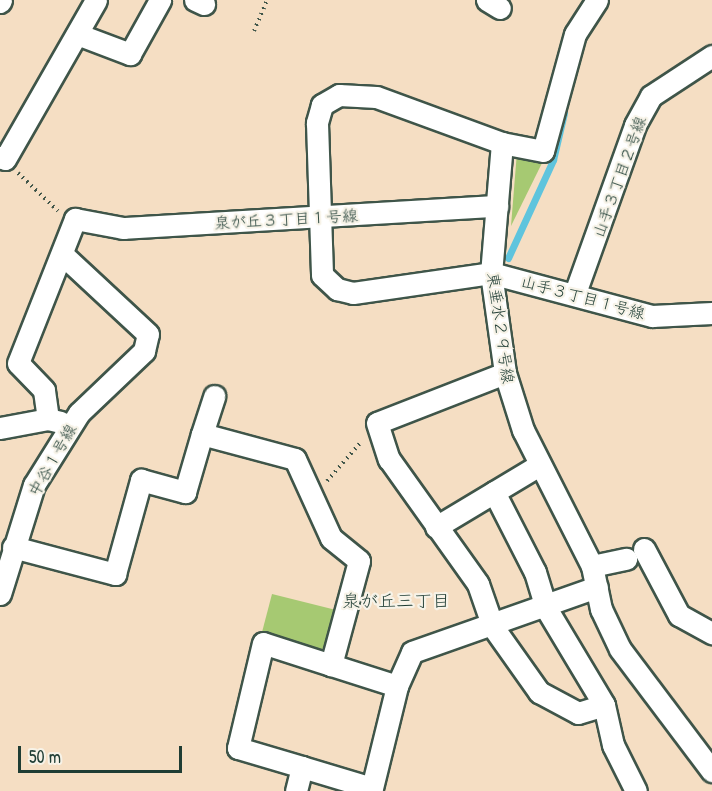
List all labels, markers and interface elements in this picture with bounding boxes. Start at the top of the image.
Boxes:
street label: 山手３丁目２号線 [588,114,650,240]
street label: 泉が丘３丁目１号線 [214,206,358,232]
street label: 東垂水２９号線 [484,271,518,385]
street label: 山手３丁目１号線 [519,271,647,323]
street label: 中谷１号線 [24,421,80,499]
district label: 泉が丘三丁目 [342,590,450,612]
scale bar [21,734,184,772]
text: 50 m [29,744,61,769]

